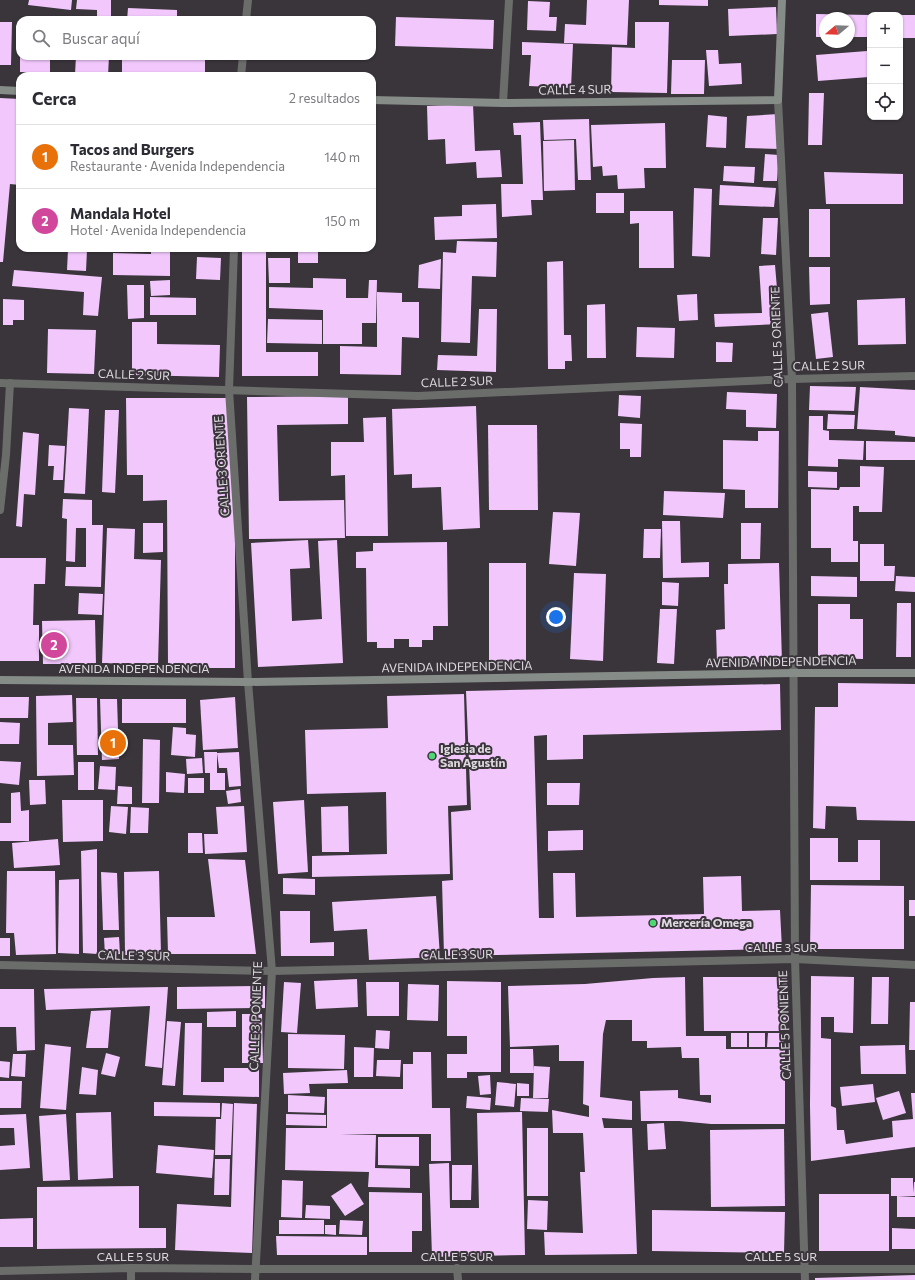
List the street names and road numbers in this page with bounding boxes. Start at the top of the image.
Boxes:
street label: CALLE 4 SUR [538,81,612,97]
street label: CALLE 5 ORIENTE [767,286,785,388]
street label: CALLE 2 SUR [793,357,865,373]
street label: CALLE 2 SUR [98,366,170,382]
street label: CALLE 2 SUR [421,373,493,389]
street label: CALLE 3 ORIENTE [210,415,232,517]
street label: AVENIDA INDEPENDENCIA [705,653,857,669]
street label: AVENIDA INDEPENDENCIA [381,658,533,674]
street label: AVENIDA INDEPENDENCIA [58,661,210,675]
street label: CALLE 3 SUR [745,940,817,954]
street label: CALLE 3 SUR [421,946,493,962]
street label: CALLE 3 SUR [98,947,170,963]
street label: CALLE 3 PONIENTE [246,961,264,1071]
street label: CALLE 5 PONIENTE [775,970,793,1080]
street label: CALLE 5 SUR [97,1249,169,1263]
street label: CALLE 5 SUR [421,1249,493,1263]
street label: CALLE 5 SUR [745,1249,817,1263]

